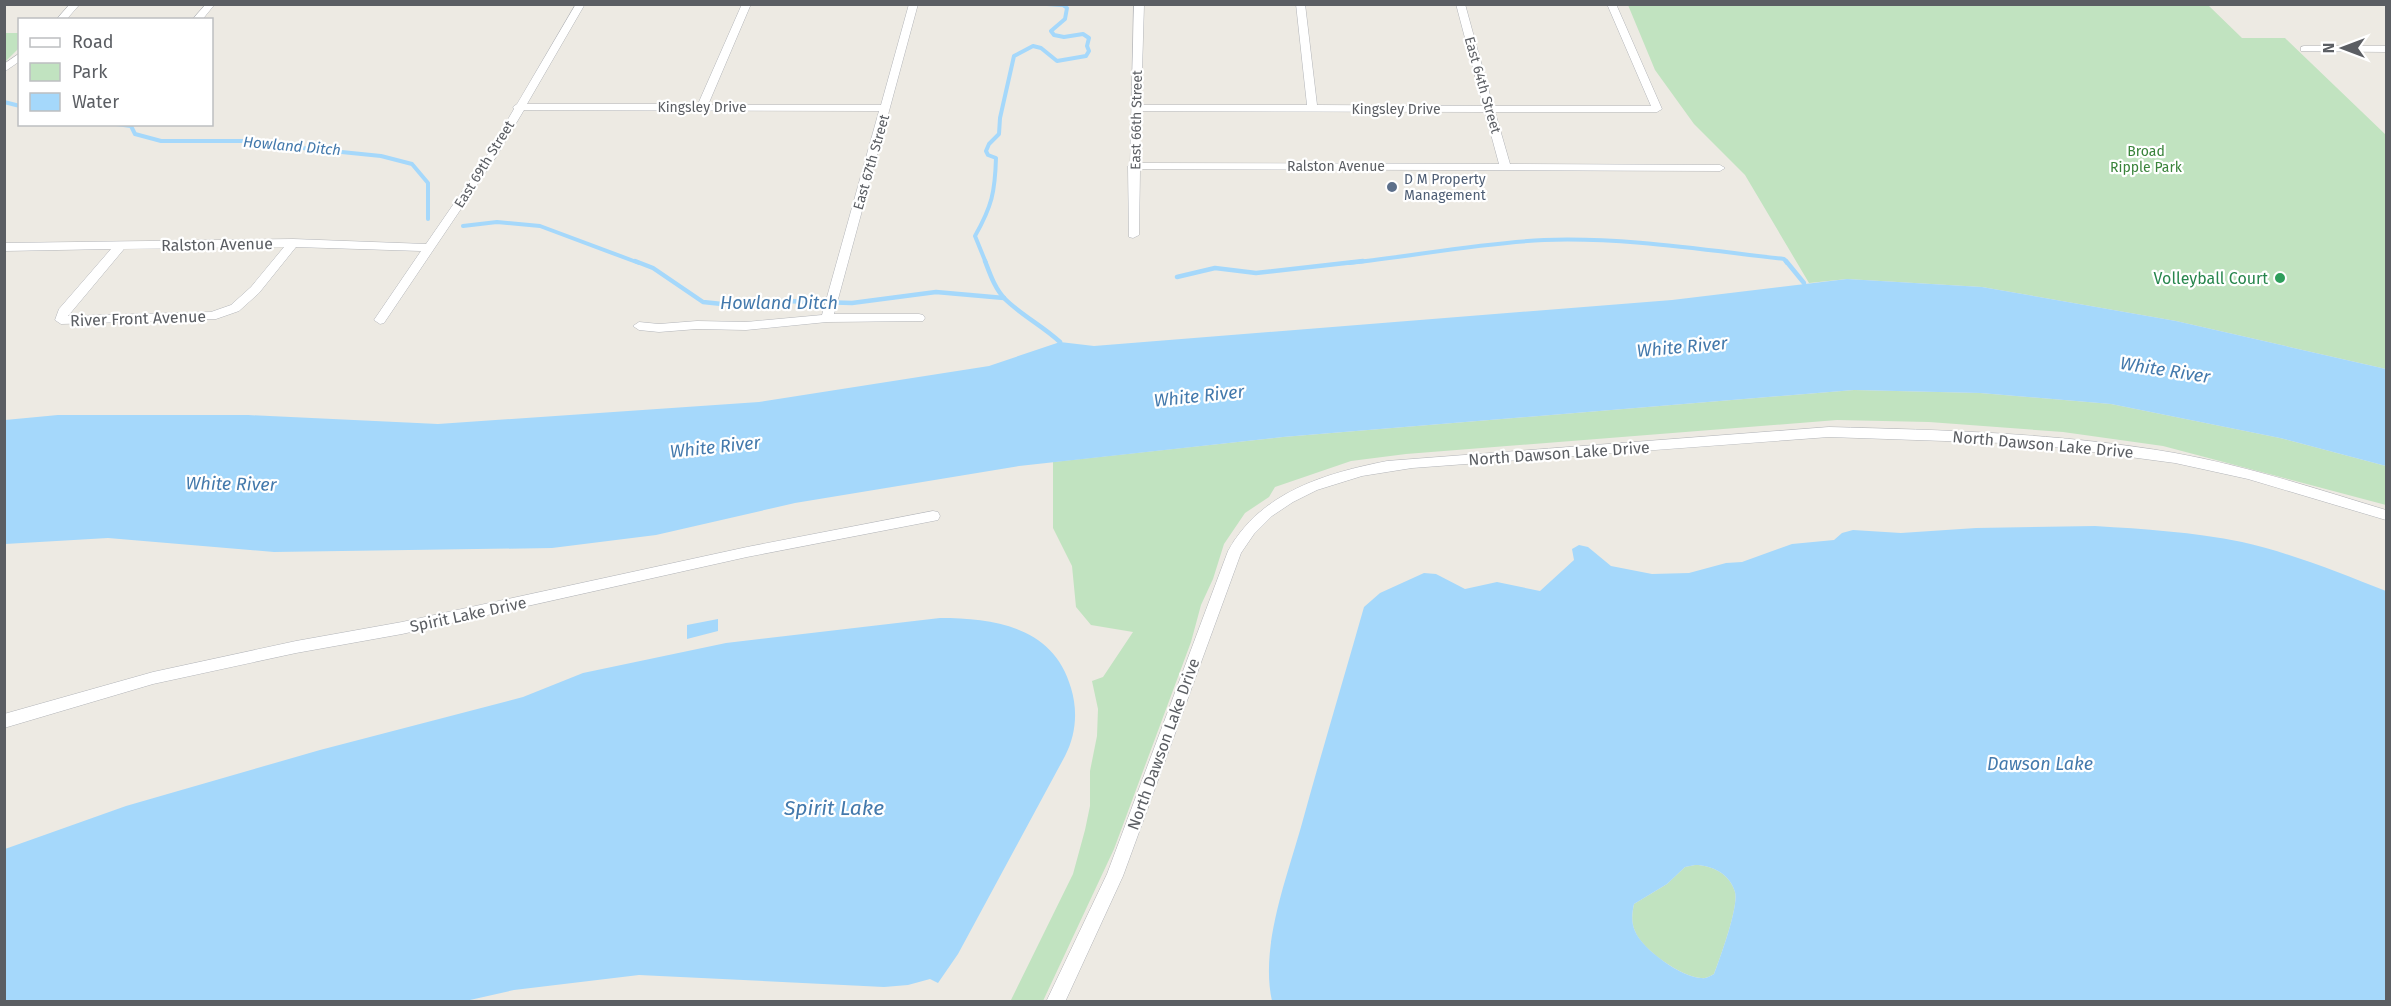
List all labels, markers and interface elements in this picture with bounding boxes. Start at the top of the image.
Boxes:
legend [18,18,213,126]
north arrow [2313,18,2373,78]
text: Road [72,31,114,53]
street label: East 64th Street [1461,35,1505,136]
text: N [2319,43,2338,53]
text: Park [72,61,108,83]
street label: East 66th Street [1127,69,1146,170]
text: Water [72,91,119,113]
street label: Kingsley Drive [657,99,747,116]
street label: Kingsley Drive [1351,101,1441,118]
street label: East 67th Street [850,112,893,212]
street label: East 69th Street [451,117,519,211]
water label: Howland Ditch [242,133,342,159]
park label: Broad Ripple Park [2110,143,2183,176]
street label: Ralston Avenue [1287,158,1385,175]
place label: D M Property Management [1404,171,1487,204]
marker: D M Property Management [1385,180,1399,194]
street label: Ralston Avenue [161,234,273,255]
place label: Volleyball Court [2154,269,2268,288]
marker: Volleyball Court [2273,271,2287,285]
water label: Howland Ditch [720,292,838,314]
street label: River Front Avenue [70,307,206,330]
water label: White River [1636,332,1729,362]
water label: White River [2118,352,2213,388]
water label: White River [1153,380,1246,412]
street label: North Dawson Lake Drive [1952,427,2134,462]
water label: White River [669,431,762,463]
street label: North Dawson Lake Drive [1468,438,1650,469]
water label: White River [185,472,278,496]
street label: Spirit Lake Drive [408,593,528,636]
street label: North Dawson Lake Drive [1123,656,1203,833]
water label: Dawson Lake [1987,753,2093,775]
water label: Spirit Lake [783,795,884,821]

